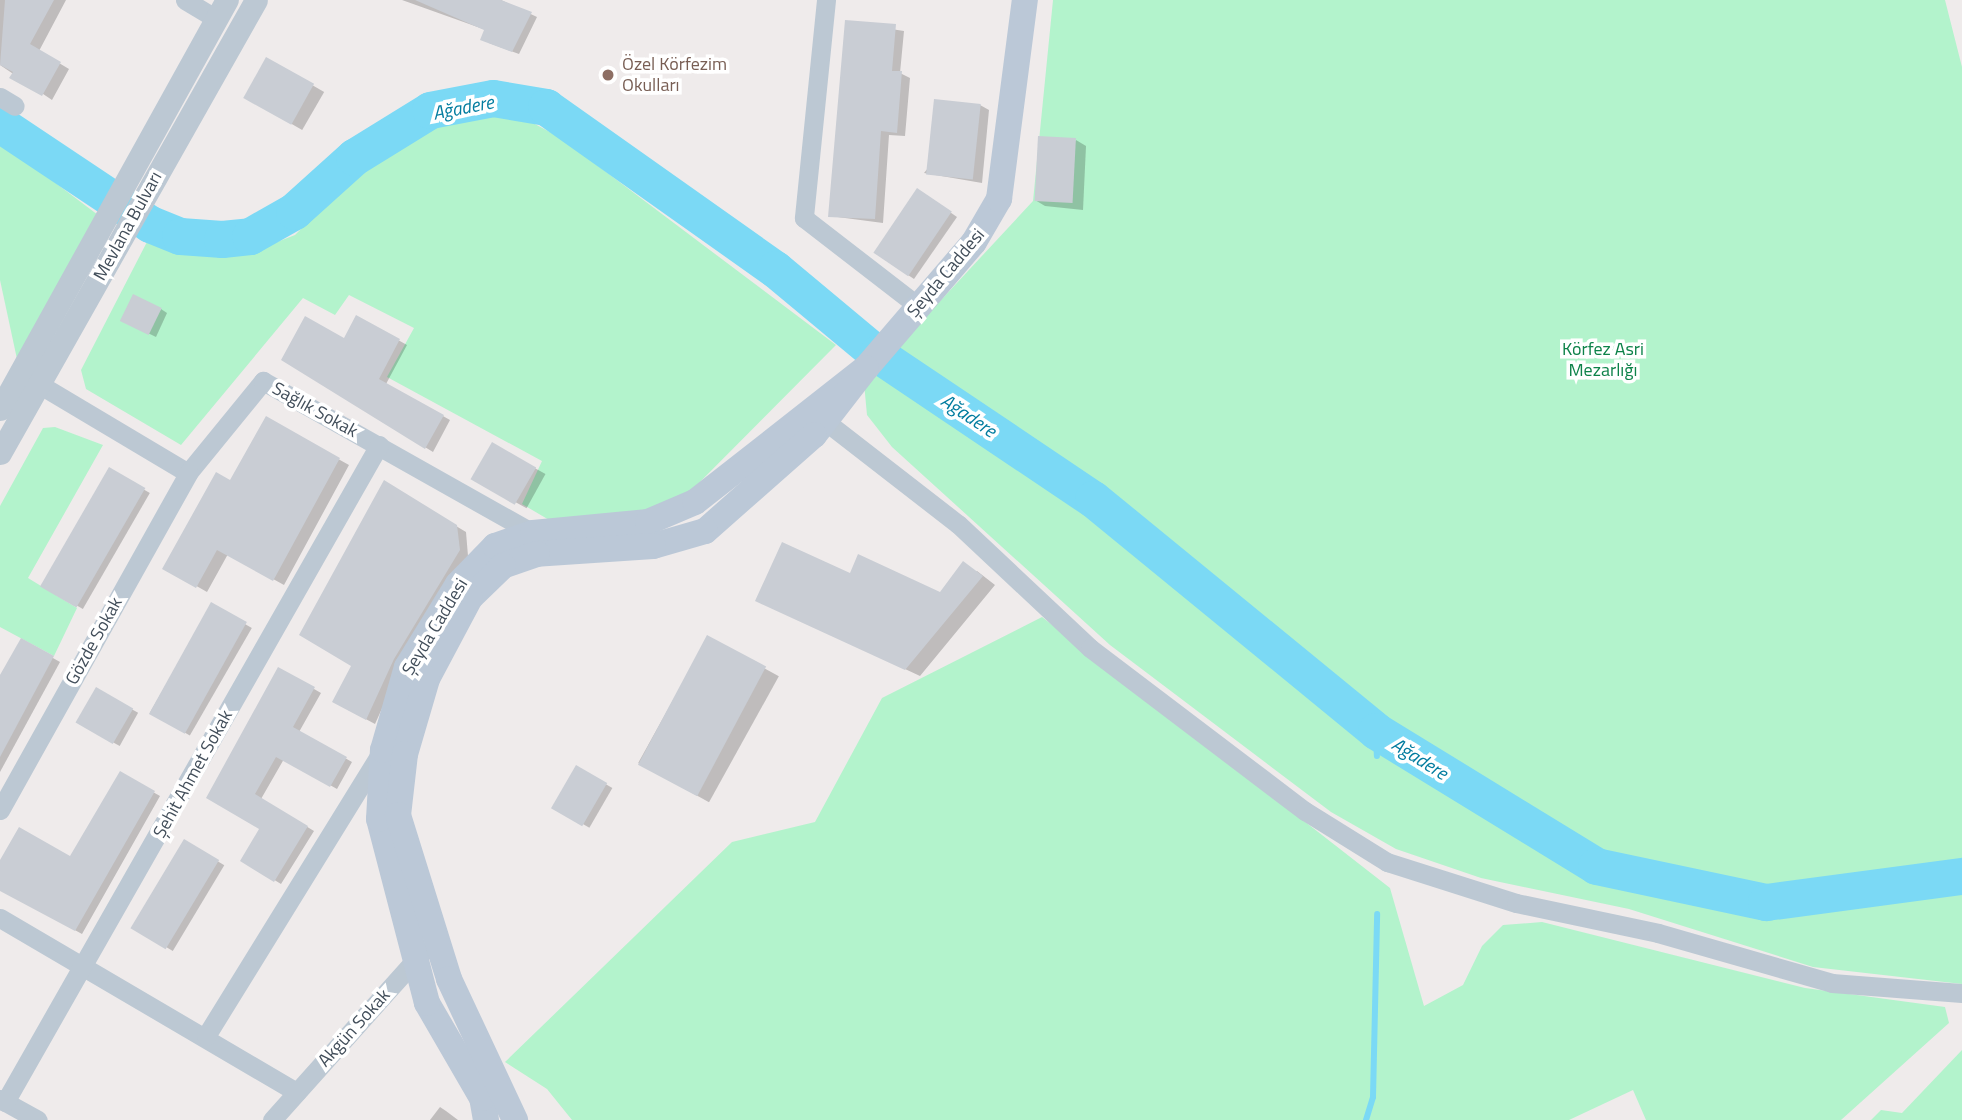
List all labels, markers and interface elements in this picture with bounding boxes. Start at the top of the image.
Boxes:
place label: Özel Körfezim Okulları [622,54,727,96]
marker: Özel Körfezim Okulları [600,67,616,83]
water label: Ağadere [431,90,495,124]
street label: Mevlana Bulvarı [89,168,167,284]
street label: Şeyda Caddesi [903,224,989,322]
park label: Körfez Asri Mezarlığı [1562,339,1644,382]
street label: Sağlık Sokak [269,378,361,442]
water label: Ağadere [937,388,1001,442]
street label: Şeyda Caddesi [398,575,472,679]
street label: Gözde Sokak [61,593,127,689]
street label: Şehit Ahmet Sokak [149,706,237,842]
water label: Ağadere [1388,732,1452,784]
street label: Akgün Sokak [313,985,395,1071]

